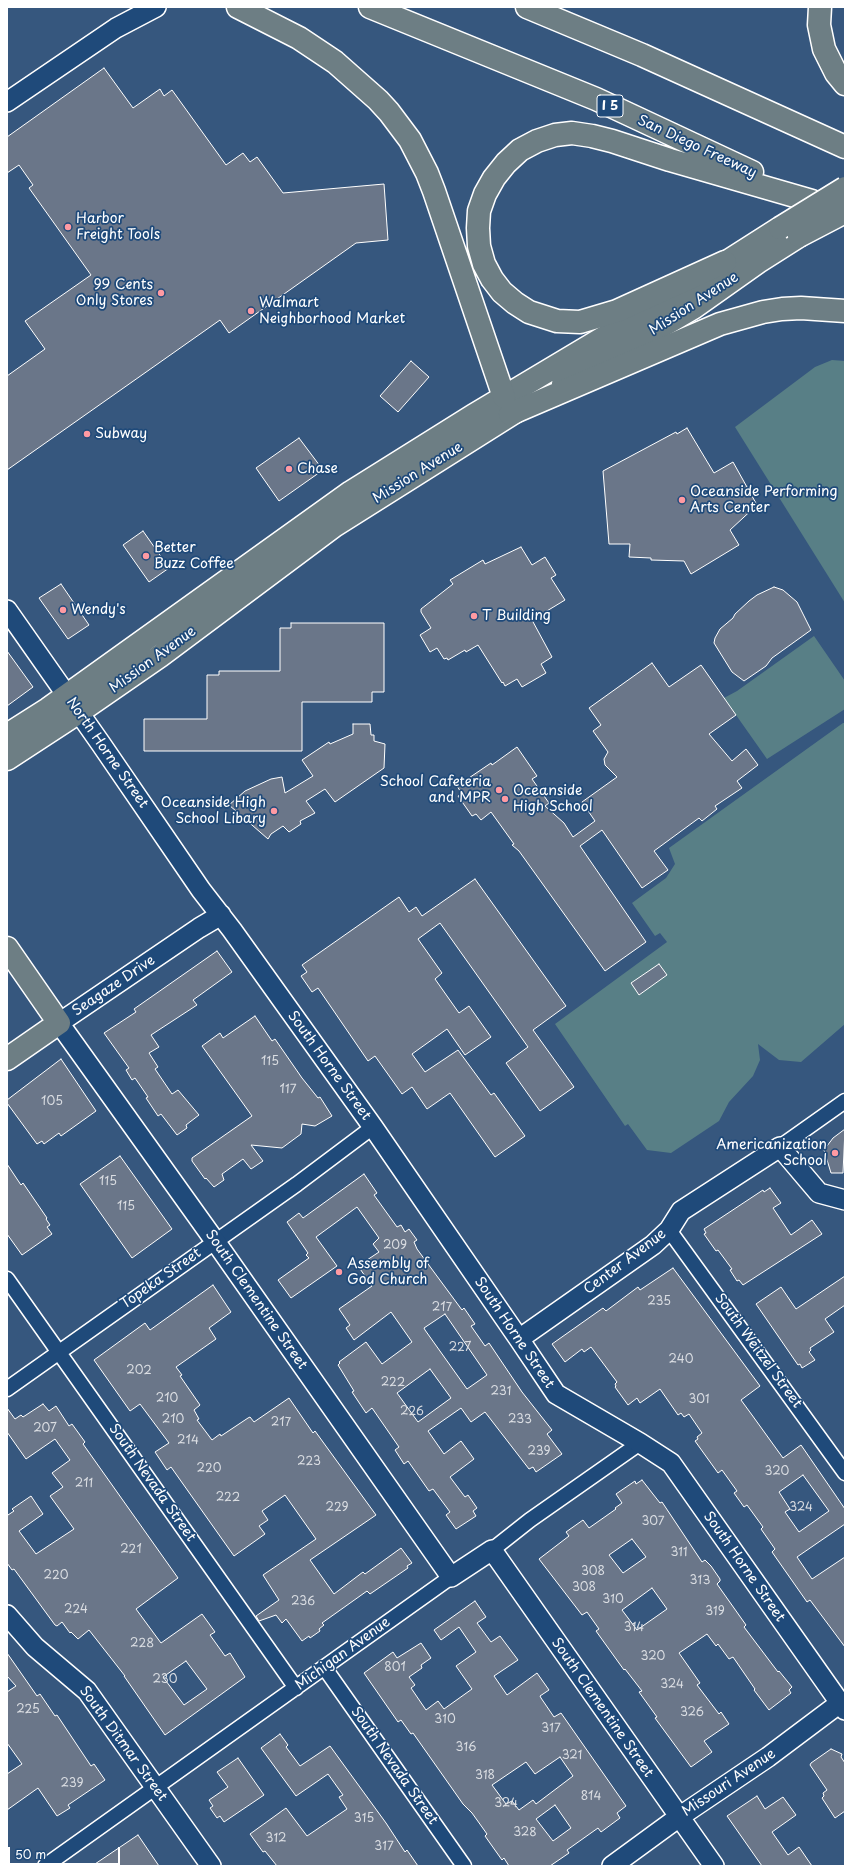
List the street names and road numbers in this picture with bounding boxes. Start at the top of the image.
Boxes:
road number: I 5 [597,95,623,117]
street label: San Diego Freeway [635,112,759,182]
street label: Mission Avenue [646,269,742,339]
street label: Mission Avenue [370,439,466,507]
street label: Mission Avenue [107,623,199,697]
street label: North Horne Street [62,694,152,812]
street label: Seagaze Drive [69,952,159,1020]
street label: South Horne Street [284,1008,374,1124]
street label: Center Avenue [581,1226,669,1298]
street label: South Clementine Street [201,1227,311,1373]
street label: Topeka Street [117,1245,205,1313]
street label: South Horne Street [470,1274,558,1392]
street label: South Weitzel Street [711,1290,805,1412]
street label: South Nevada Street [105,1421,199,1545]
street label: South Horne Street [700,1509,788,1625]
street label: Michigan Avenue [292,1614,394,1694]
street label: South Clementine Street [547,1635,657,1781]
street label: South Ditmar Street [76,1683,170,1805]
street label: South Nevada Street [347,1704,441,1828]
street label: Missouri Avenue [679,1746,779,1820]

